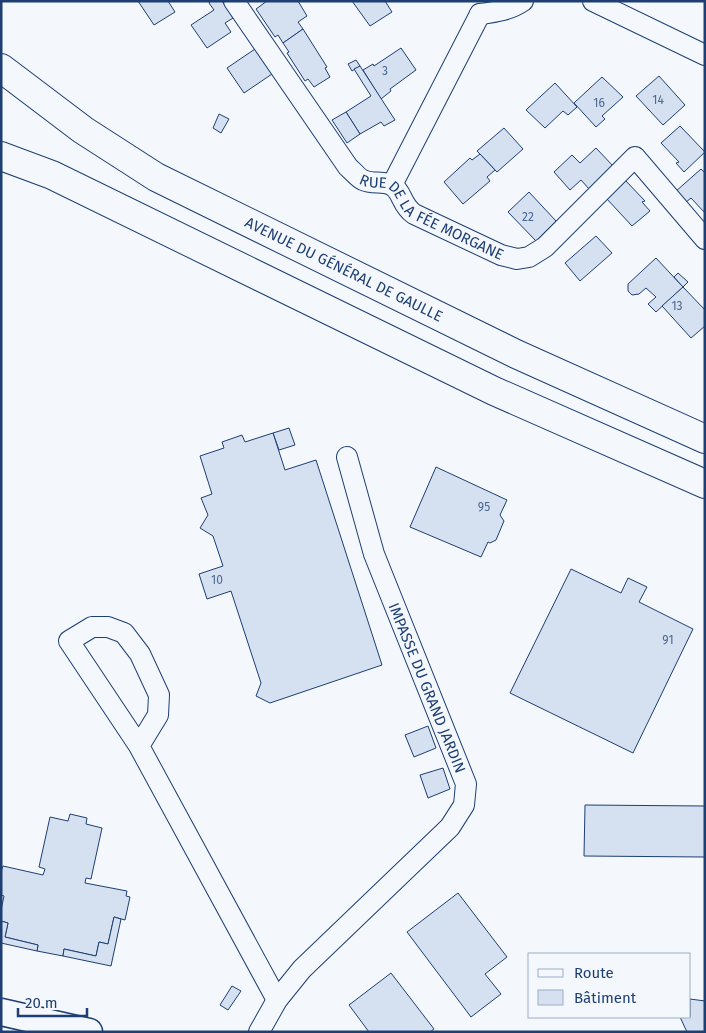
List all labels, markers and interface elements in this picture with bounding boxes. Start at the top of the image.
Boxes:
house number: 3 [382,64,388,78]
house number: 14 [652,93,664,107]
house number: 16 [593,96,605,110]
street label: RUE DE LA FÉE MORGANE [357,171,506,264]
house number: 22 [522,210,534,224]
street label: AVENUE DU GÉNÉRAL DE GAULLE [242,213,446,326]
house number: 13 [671,299,683,313]
house number: 95 [478,500,490,514]
house number: 10 [211,573,223,587]
street label: IMPASSE DU GRAND JARDIN [385,600,469,776]
house number: 91 [662,633,674,647]
legend [528,953,691,1018]
text: Route [574,964,614,982]
scale bar [18,986,86,1018]
text: Bâtiment [574,989,637,1007]
text: 20 m [25,994,58,1012]

